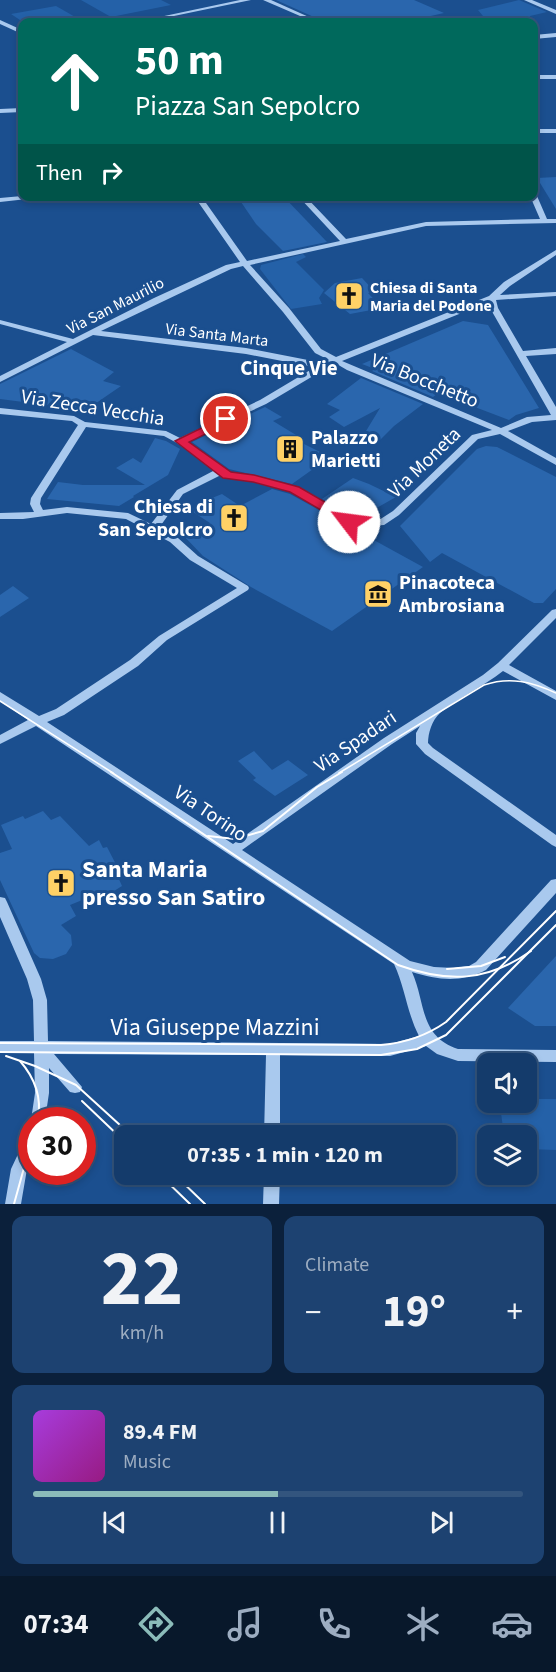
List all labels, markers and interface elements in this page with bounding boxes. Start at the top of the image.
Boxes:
text: 50 m [135,31,224,91]
icon: ahead [36,42,114,120]
text: Piazza San Sepolcro [135,87,360,126]
icon: right [95,156,128,189]
text: Then [36,157,83,189]
street label: Via San Maurilio [63,272,168,340]
place label: Chiesa di Santa Maria del Podone [370,277,492,317]
church icon: Chiesa di Santa Maria del Podone [333,280,365,312]
street label: Via Santa Marta [164,318,270,352]
street label: Via Bocchetto [367,347,483,415]
district label: Cinque Vie [240,353,338,383]
street label: Via Zecca Vecchia [19,383,167,433]
pin [200,393,251,444]
icon: arrive [209,402,242,435]
street label: Via Moneta [382,421,467,505]
place label: Palazzo Marietti [311,424,381,475]
building icon: Palazzo Marietti [274,433,306,465]
position arrow [317,490,381,554]
place label: Chiesa di San Sepolcro [98,493,213,544]
church icon: Chiesa di San Sepolcro [218,502,250,534]
place label: Pinacoteca Ambrosiana [398,569,505,620]
museum icon: Pinacoteca Ambrosiana [362,578,394,610]
street label: Via Spadari [309,704,402,780]
street label: Via Torino [168,779,253,849]
place label: Santa Maria presso San Satiro [82,852,265,915]
church icon: Santa Maria presso San Satiro [45,867,77,899]
street label: Via Giuseppe Mazzini [110,1010,320,1045]
map controls [477,1053,537,1185]
button: sound [477,1053,537,1113]
speed limit sign: 30 [18,1107,96,1185]
button: layers [477,1125,537,1185]
text: 07:35 · 1 min · 120 m [187,1139,383,1171]
text: 22 [101,1224,183,1335]
text: Climate [305,1251,369,1279]
text: 19° [382,1280,446,1344]
text: − [305,1289,321,1336]
text: + [507,1289,523,1336]
text: km/h [120,1319,164,1347]
text: 89.4 FM [123,1416,197,1448]
text: Music [123,1448,171,1476]
icon: previous [98,1506,131,1539]
icon: pause [261,1506,294,1539]
icon: next [425,1506,458,1539]
icon: directions [135,1603,177,1645]
icon: music [224,1603,266,1645]
icon: phone [313,1603,355,1645]
icon: climate [402,1603,444,1645]
icon: car [491,1603,533,1645]
text: 07:34 [23,1605,89,1644]

